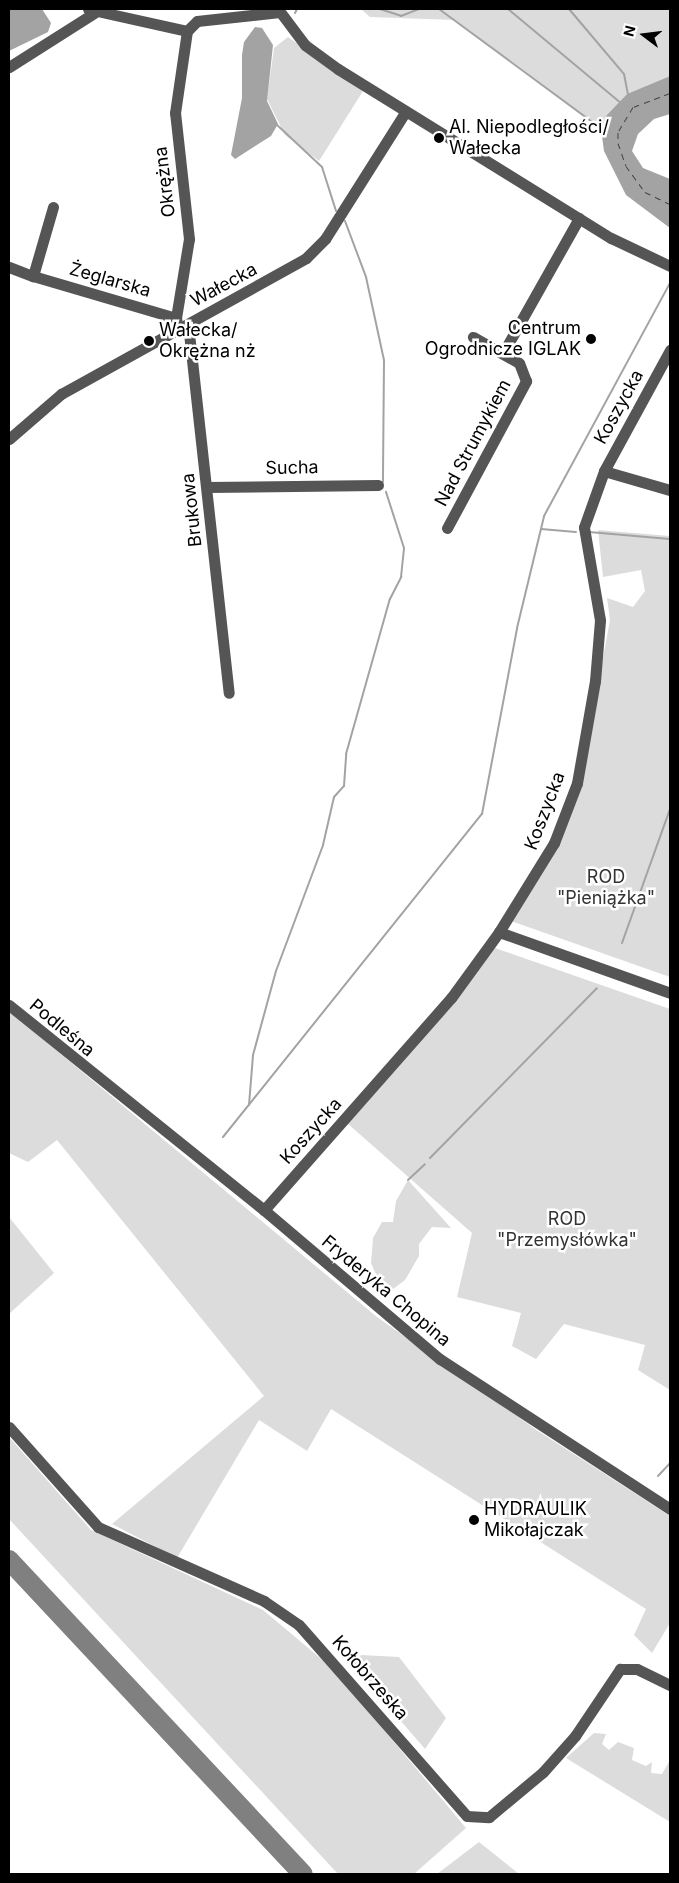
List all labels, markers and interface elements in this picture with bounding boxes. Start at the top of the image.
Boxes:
north arrow [619,10,669,60]
text: N [619,24,639,38]
place label: Al. Niepodległości/ Wałecka [449,117,609,160]
marker: Al. Niepodległości/ Wałecka [433,132,445,144]
street label: Okrężna [150,145,180,219]
street label: Żeglarska [67,258,153,302]
street label: Wałecka [187,259,261,311]
place label: Centrum Ogrodnicze IGLAK [425,318,581,360]
place label: Wałecka/ Okrężna nż [159,320,256,362]
marker: Centrum Ogrodnicze IGLAK [585,333,597,345]
marker: Wałecka/ Okrężna nż [143,335,155,347]
street label: Koszycka [590,366,648,448]
street label: Nad Strumykiem [430,376,516,510]
street label: Sucha [265,457,319,479]
street label: Brukowa [177,472,207,548]
street label: Koszycka [520,769,570,853]
park label: ROD "Pieniążka" [557,867,655,910]
street label: Podleśna [25,995,99,1061]
street label: Koszycka [276,1093,346,1169]
park label: ROD "Przemysłówka" [497,1209,637,1252]
street label: Fryderyka Chopina [317,1231,455,1351]
place label: HYDRAULIK Mikołajczak [484,1499,587,1542]
marker: HYDRAULIK Mikołajczak [468,1514,480,1526]
street label: Kołobrzeska [327,1631,413,1725]

